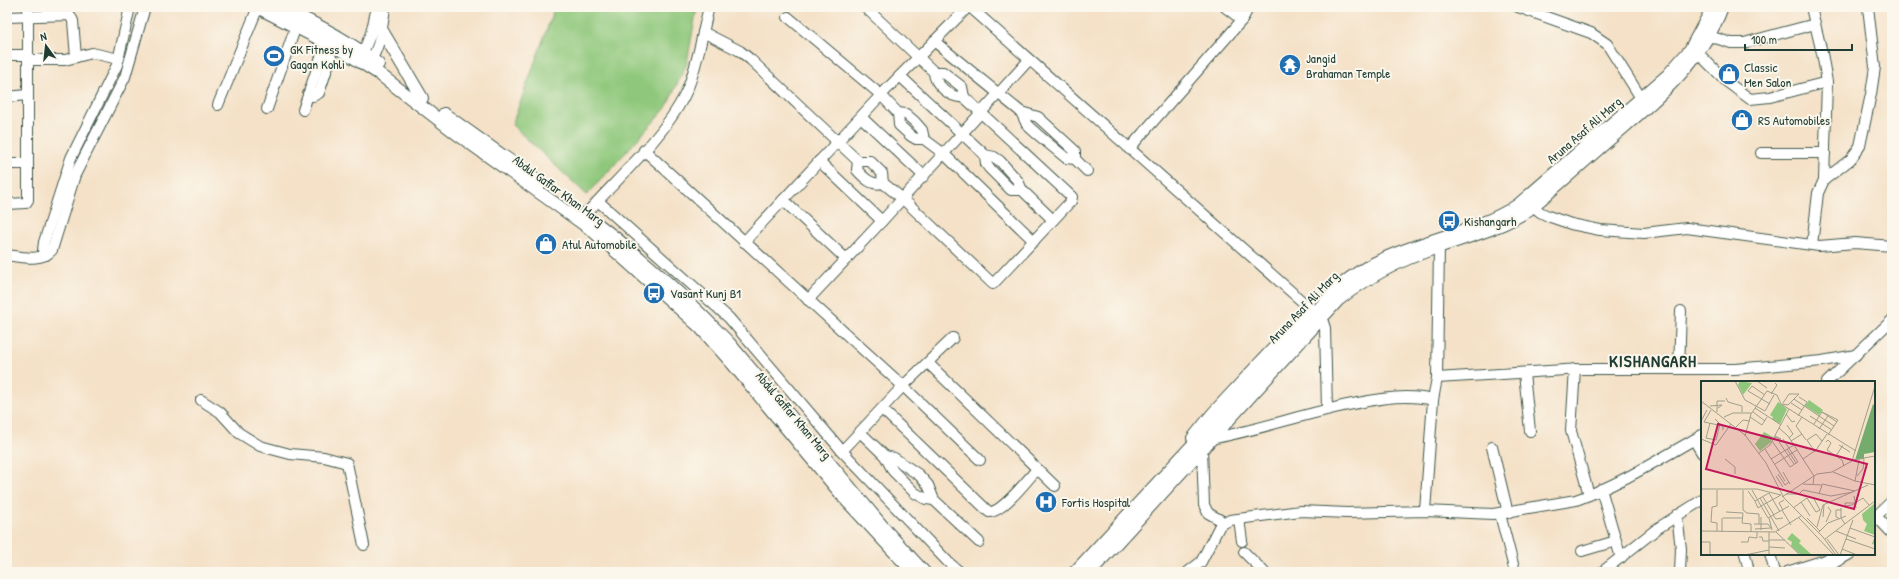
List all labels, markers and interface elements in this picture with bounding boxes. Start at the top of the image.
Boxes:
north arrow [26,26,66,66]
scale bar [1745,26,1852,52]
text: N [39,29,48,44]
text: 100 m [1751,31,1777,48]
place label: GK Fitness by Gagan Kohli [290,40,354,73]
sports icon: GK Fitness by Gagan Kohli [261,43,287,69]
place label: Jangid Brahaman Temple [1306,49,1390,82]
temple icon: Jangid Brahaman Temple [1277,52,1303,78]
place label: Classic Men Salon [1744,58,1792,91]
shop icon: Classic Men Salon [1716,61,1742,87]
street label: Aruna Asaf Ali Marg [1543,92,1626,168]
shop icon: RS Automobiles [1729,107,1755,133]
place label: RS Automobiles [1758,111,1830,129]
street label: Abdul Gaffar Khan Marg [509,151,609,230]
bus stop icon: Kishangarh [1436,208,1462,234]
place label: Kishangarh [1464,212,1517,230]
shop icon: Atul Automobile [533,231,559,257]
place label: Atul Automobile [562,235,637,253]
street label: Aruna Asaf Ali Marg [1264,267,1342,347]
bus stop icon: Vasant Kunj B1 [641,280,667,306]
place label: Vasant Kunj B1 [670,284,741,302]
district label: KISHANGARH [1609,349,1697,372]
street label: Abdul Gaffar Khan Marg [752,367,836,463]
inset map [1701,381,1875,555]
hospital icon: Fortis Hospital [1033,489,1059,515]
place label: Fortis Hospital [1061,493,1131,511]

